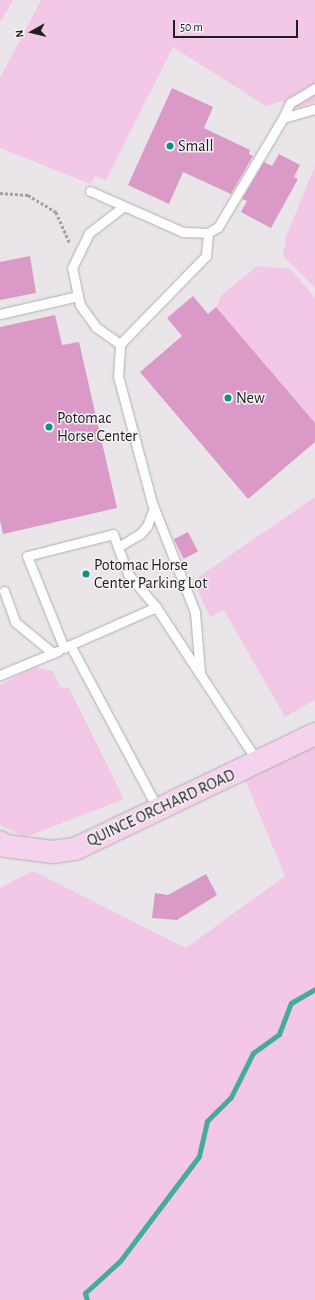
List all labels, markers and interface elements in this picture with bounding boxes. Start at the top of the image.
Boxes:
north arrow [12,12,52,52]
scale bar [175,12,300,38]
text: 50 m [180,21,203,33]
text: N [14,29,26,38]
place label: Small [178,136,213,156]
marker: Small [165,141,175,151]
place label: New [236,388,265,408]
marker: New [223,393,233,403]
place label: Potomac Horse Center [57,408,137,446]
marker: Potomac Horse Center [44,422,54,432]
place label: Potomac Horse Center Parking Lot [94,555,207,593]
marker: Potomac Horse Center Parking Lot [81,569,91,579]
street label: QUINCE ORCHARD ROAD [84,765,238,851]

